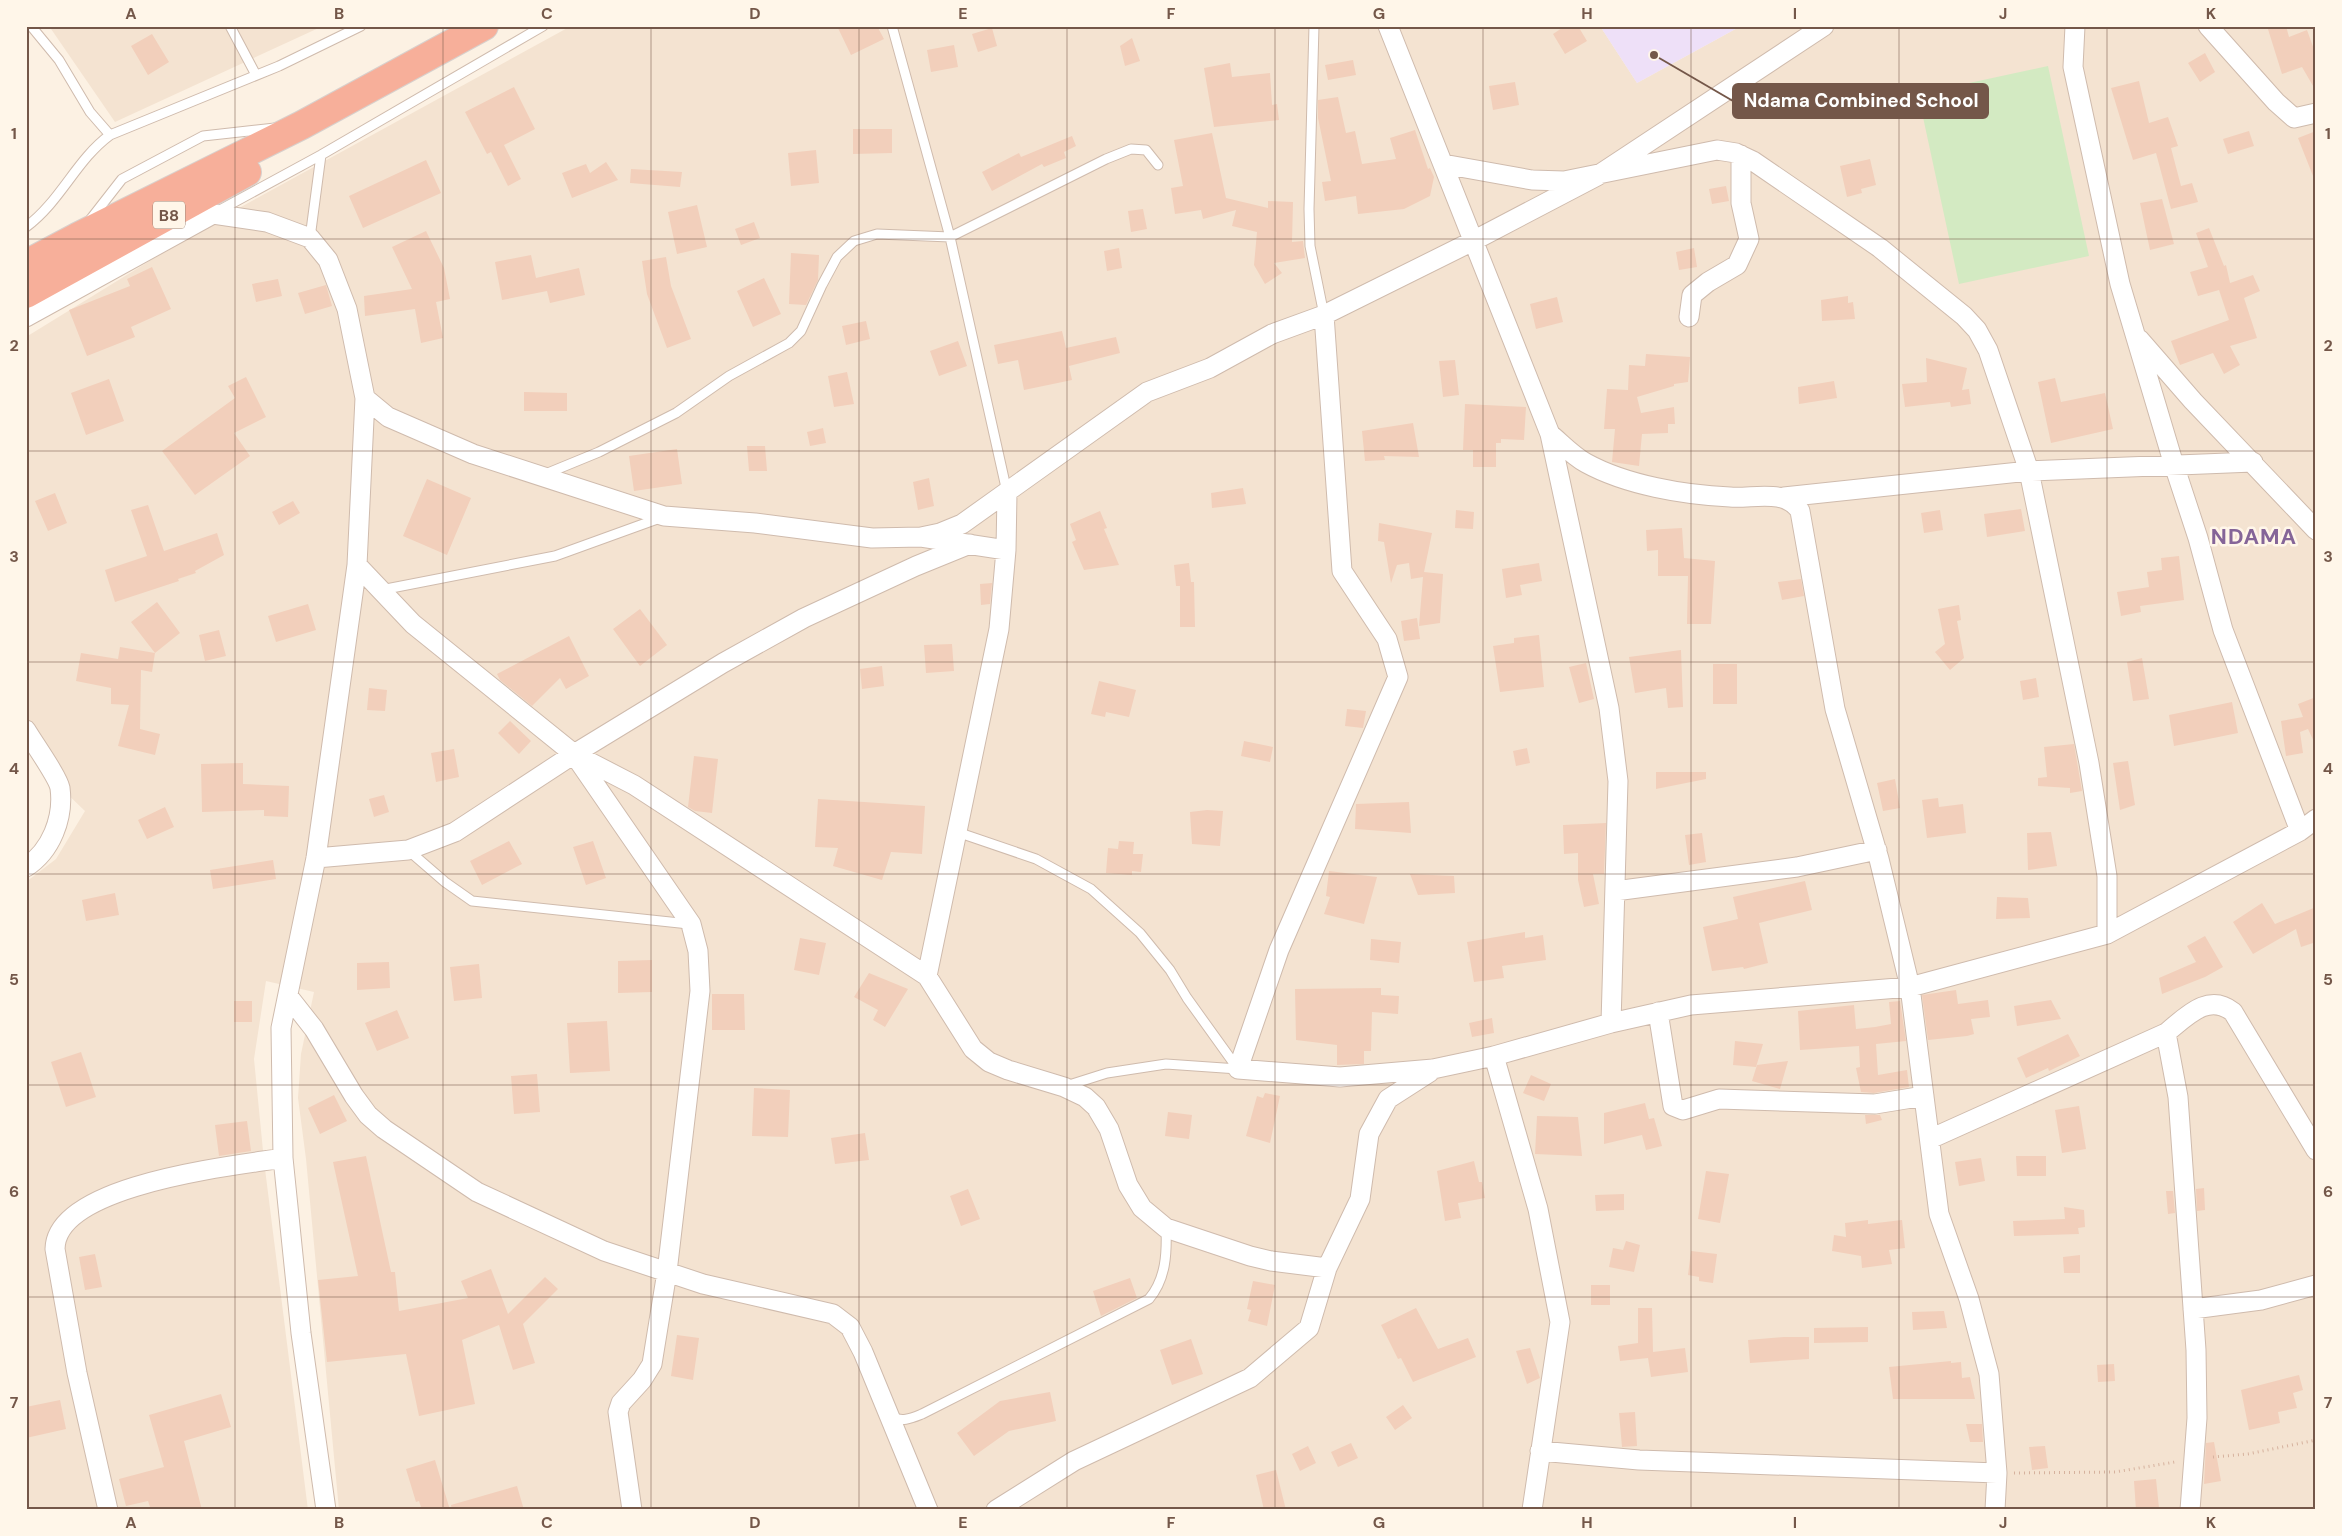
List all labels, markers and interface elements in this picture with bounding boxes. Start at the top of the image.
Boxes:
text: A [125,3,137,24]
text: B [334,3,344,24]
text: C [541,3,553,24]
text: D [749,3,761,24]
text: E [958,3,968,24]
text: F [1167,3,1176,24]
text: G [1373,3,1385,24]
text: H [1581,3,1593,24]
text: I [1793,3,1797,24]
text: J [1999,3,2007,24]
text: K [2206,3,2217,24]
callout: Ndama Combined School [1733,84,1988,118]
text: Ndama Combined School [1743,88,1979,113]
text: 1 [11,123,17,144]
text: 1 [2325,123,2331,144]
road number: B8 [153,202,185,228]
text: 2 [9,335,19,356]
text: 2 [2323,335,2333,356]
district label: NDAMA [2211,522,2297,551]
text: 3 [9,546,19,567]
text: 3 [2323,546,2333,567]
text: 4 [9,758,19,779]
text: 4 [2323,758,2333,779]
text: 5 [9,969,19,990]
text: 5 [2323,969,2333,990]
text: 6 [9,1181,19,1202]
text: 6 [2323,1181,2333,1202]
text: 7 [10,1392,19,1413]
text: 7 [2324,1392,2333,1413]
text: A [125,1512,137,1533]
text: B [334,1512,344,1533]
text: C [541,1512,553,1533]
text: D [749,1512,761,1533]
text: E [958,1512,968,1533]
text: F [1167,1512,1176,1533]
text: G [1373,1512,1385,1533]
text: H [1581,1512,1593,1533]
text: I [1793,1512,1797,1533]
text: J [1999,1512,2007,1533]
text: K [2206,1512,2217,1533]

